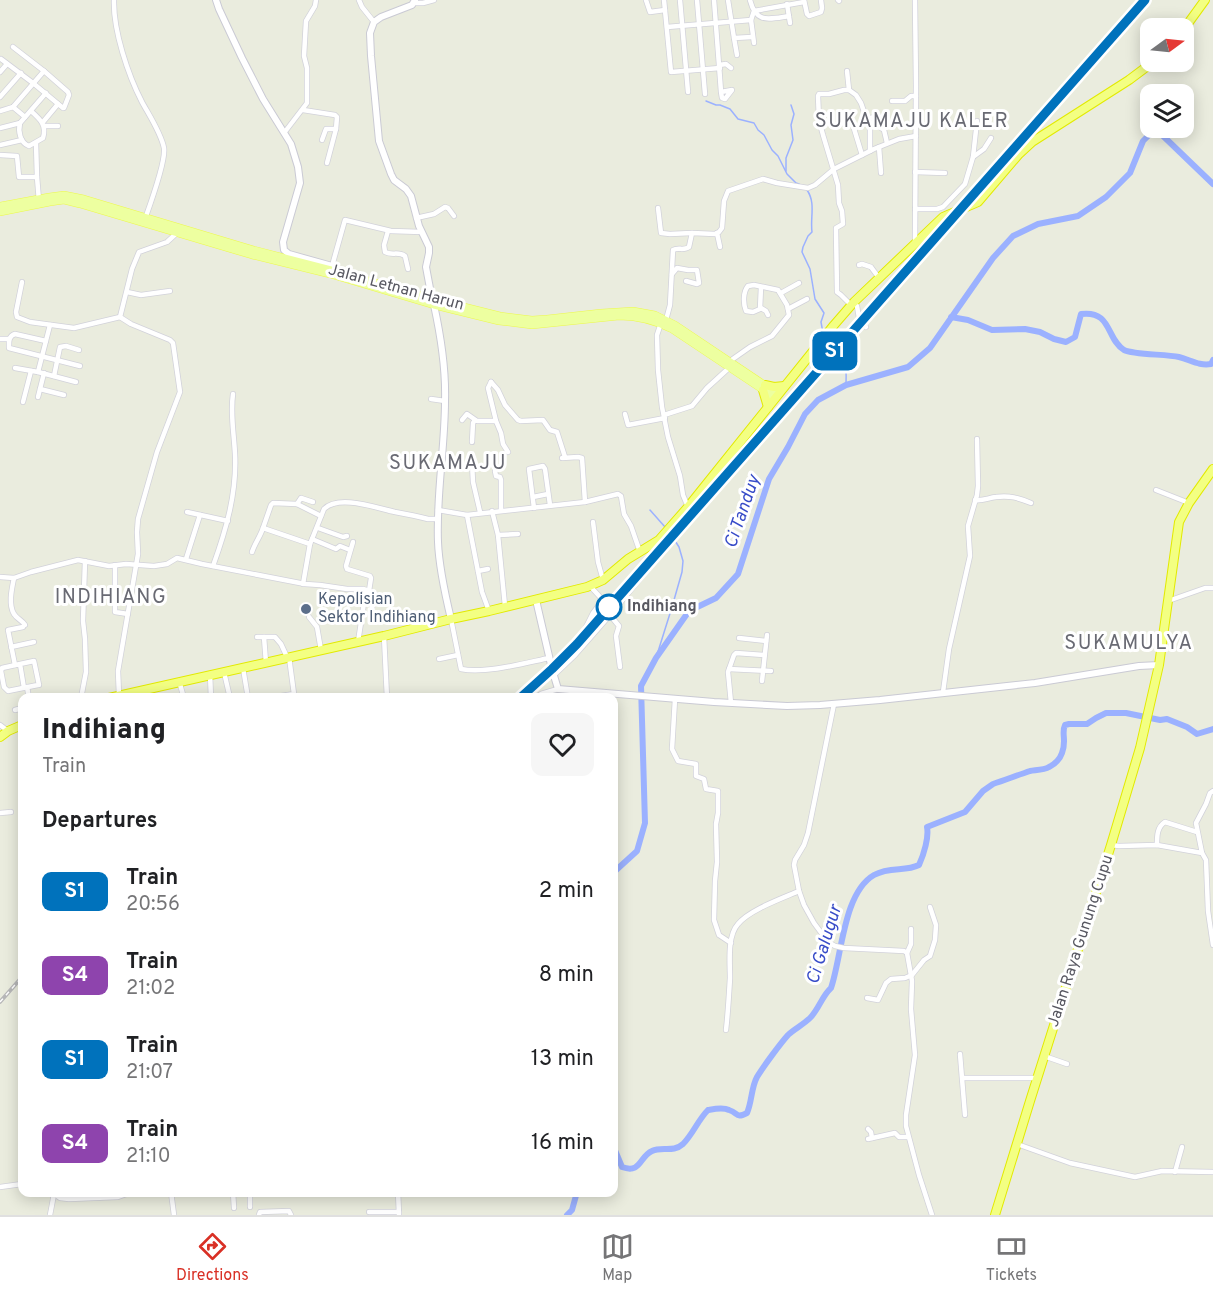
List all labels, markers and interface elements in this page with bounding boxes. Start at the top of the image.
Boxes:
north arrow [1140,18,1194,72]
map controls [1140,18,1194,138]
button: layers [1140,84,1194,138]
district label: SUKAMAJU KALER [815,109,1009,135]
street label: Jalan Letnan Harun [326,260,466,316]
line badge: S1 [808,332,862,370]
text: S1 [824,338,846,365]
district label: SUKAMAJU [389,451,507,477]
water label: Ci Tanduy [720,471,767,552]
district label: INDIHIANG [55,585,167,611]
place label: Kepolisian Sektor Indihiang [318,590,436,628]
marker: Indihiang [596,594,622,620]
place label: Indihiang [627,597,697,617]
marker: Kepolisian Sektor Indihiang [299,602,313,616]
district label: SUKAMULYA [1064,631,1194,657]
text: Indihiang [42,713,166,749]
button: heart [531,713,594,776]
text: Train [42,754,86,780]
text: Departures [42,808,158,835]
street label: Jalan Raya Gunung Cupu [1044,852,1118,1030]
text: Train [126,865,178,892]
text: S1 [64,878,86,905]
text: 2 min [539,878,594,905]
text: 20:56 [126,892,180,918]
water label: Ci Galugur [802,901,849,987]
text: Train [126,949,178,976]
text: S4 [62,962,88,989]
text: 8 min [539,962,594,989]
text: 21:02 [126,976,175,1002]
text: Train [126,1033,178,1060]
text: S1 [64,1046,86,1073]
text: 13 min [531,1046,594,1073]
text: 21:07 [126,1060,173,1086]
text: Train [126,1117,178,1144]
text: S4 [62,1130,88,1157]
text: 16 min [531,1130,594,1157]
text: 21:10 [126,1144,171,1170]
tab: Directions [176,1230,249,1286]
tab: Map [601,1230,634,1286]
tab: Tickets [986,1230,1037,1286]

